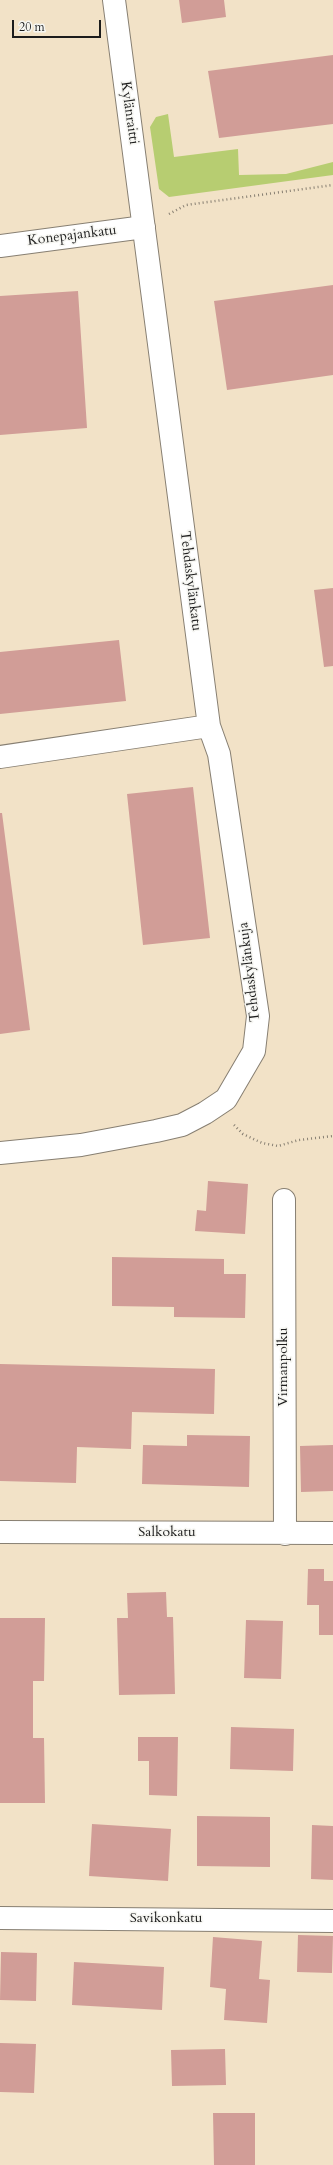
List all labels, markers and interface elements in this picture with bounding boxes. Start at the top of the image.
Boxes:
scale bar [14,12,103,38]
text: 20 m [19,19,45,35]
street label: Kylänraitti [116,80,142,146]
street label: Konepajankatu [27,222,117,250]
street label: Tehdaskylänkatu [176,530,204,632]
street label: Tehdaskylänkuja [236,921,264,1023]
street label: Virmanpolku [276,1328,292,1406]
street label: Salkokatu [138,1525,196,1541]
street label: Savikonkatu [130,1911,202,1927]

